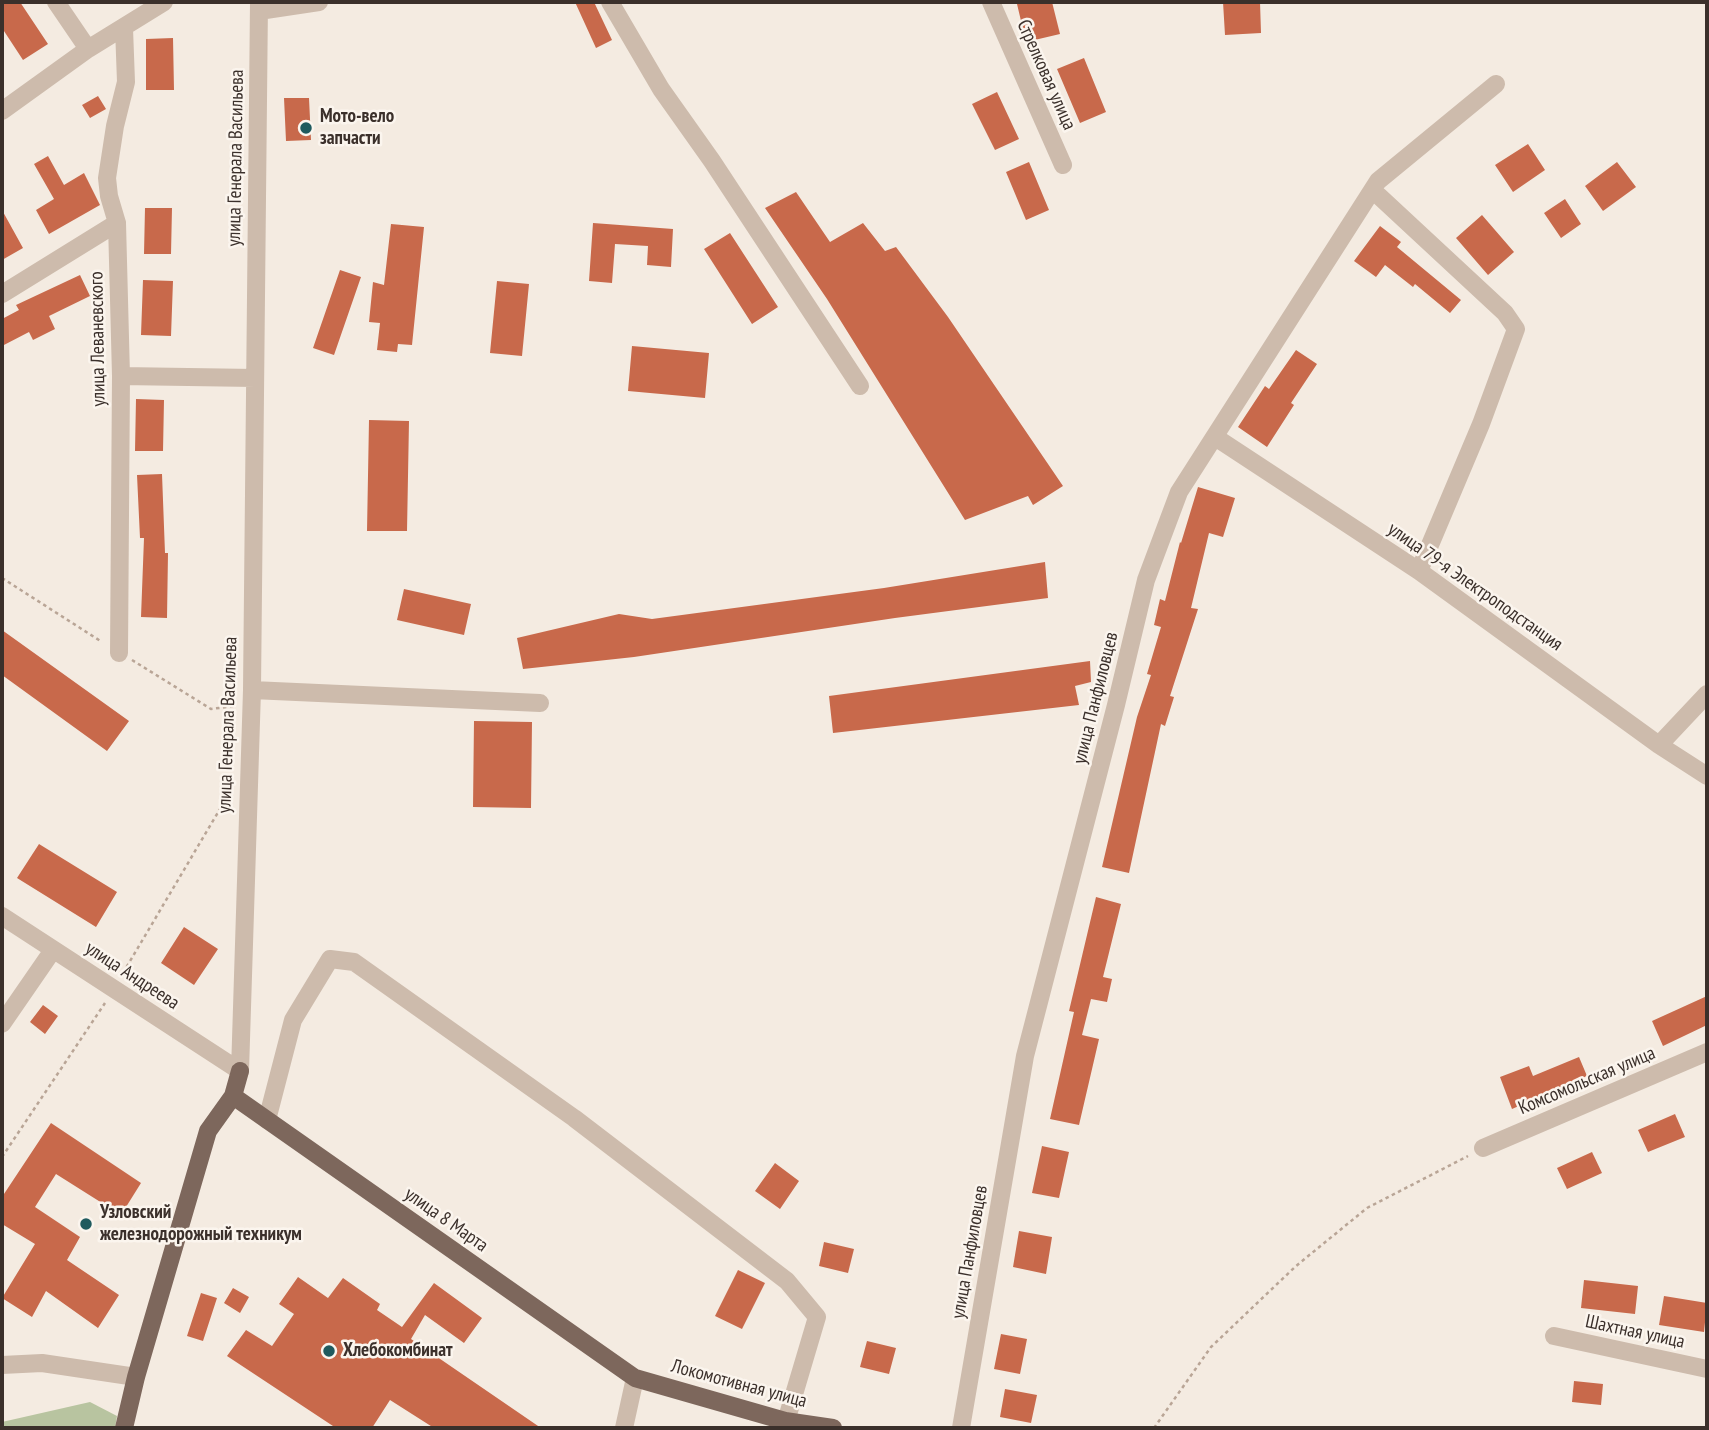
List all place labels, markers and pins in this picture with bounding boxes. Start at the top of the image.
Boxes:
place label: Мото-вело запчасти [320,106,394,150]
marker: Мото-вело запчасти [298,120,314,136]
place label: Узловский железнодорожный техникум [100,1202,302,1246]
marker: Узловский железнодорожный техникум [78,1216,94,1232]
place label: Хлебокомбинат [343,1340,453,1362]
marker: Хлебокомбинат [321,1343,337,1359]

